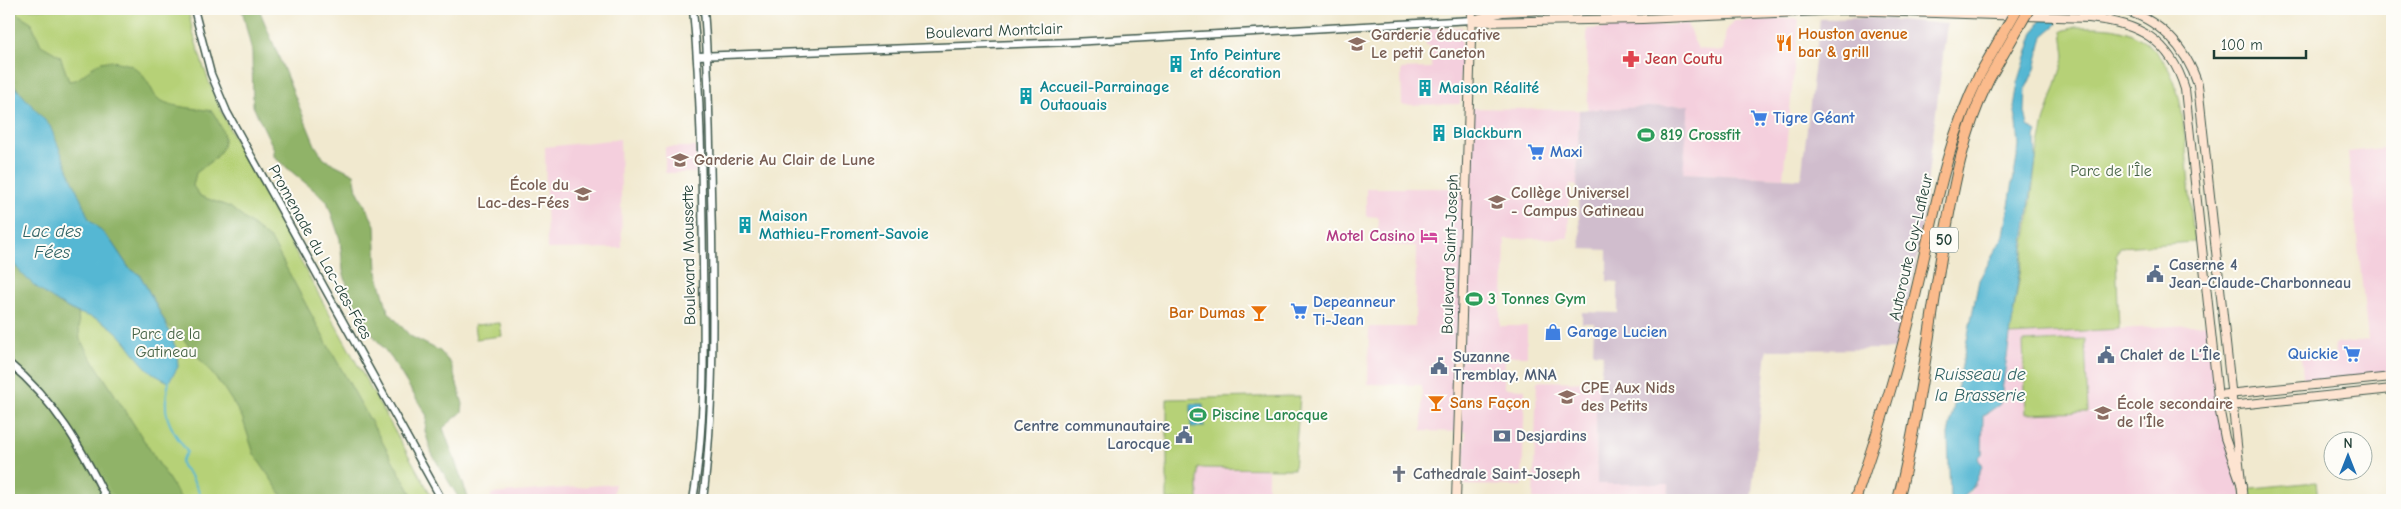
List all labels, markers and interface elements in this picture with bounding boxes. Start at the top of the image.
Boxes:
street label: Boulevard Montclair [925,20,1063,42]
place label: Houston avenue bar & grill [1798,25,1908,61]
place label: Garderie éducative Le petit Caneton [1371,26,1500,62]
scale bar [2214,28,2306,60]
restaurant icon: Houston avenue bar & grill [1774,33,1794,53]
school or university icon: Garderie éducative Le petit Caneton [1347,34,1367,54]
text: 100 m [2221,36,2263,54]
place label: Info Peinture et décoration [1190,46,1281,82]
pharmacy icon: Jean Coutu [1621,49,1641,69]
place label: Jean Coutu [1645,50,1723,68]
building icon: Info Peinture et décoration [1166,54,1186,74]
place label: Accueil-Parrainage Outaouais [1040,78,1169,114]
building icon: Maison Réalité [1415,78,1435,98]
place label: Maison Réalité [1439,79,1539,97]
building icon: Accueil-Parrainage Outaouais [1016,86,1036,106]
supermarket icon: Tigre Géant [1749,108,1769,128]
place label: Tigre Géant [1773,109,1856,127]
building icon: Blackburn [1429,123,1449,143]
place label: Blackburn [1453,124,1522,142]
sports icon: 819 Crossfit [1636,125,1656,145]
place label: 819 Crossfit [1660,126,1741,144]
supermarket icon: Maxi [1526,142,1546,162]
place label: Maxi [1550,143,1583,161]
school or university icon: Garderie Au Clair de Lune [670,150,690,170]
place label: Garderie Au Clair de Lune [694,151,875,169]
park label: Parc de l'Île [2070,161,2152,180]
street label: Promenade du Lac-des-Fées [265,162,376,343]
street label: Autoroute Guy-Lafleur [1885,171,1937,322]
street label: Boulevard Saint-Joseph [1438,174,1462,334]
place label: École du Lac-des-Fées [477,175,569,212]
school or university icon: École du Lac-des-Fées [573,184,593,204]
place label: Collège Universel - Campus Gatineau [1511,184,1644,220]
street label: Boulevard Moussette [679,185,699,325]
school or university icon: Collège Universel - Campus Gatineau [1487,192,1507,212]
place label: Maison Mathieu-Froment-Savoie [759,207,929,243]
building icon: Maison Mathieu-Froment-Savoie [735,215,755,235]
water label: Lac des Fées [23,221,82,263]
hotel icon: Motel Casino [1419,226,1439,246]
place label: Motel Casino [1326,227,1415,245]
road number: 50 [1930,228,1958,252]
place label: Caserne 4 Jean-Claude-Charbonneau [2169,256,2351,292]
public building icon: Caserne 4 Jean-Claude-Charbonneau [2145,264,2165,284]
sports icon: 3 Tonnes Gym [1464,289,1484,309]
place label: 3 Tonnes Gym [1488,290,1586,308]
place label: Depeanneur Ti-Jean [1313,293,1396,329]
supermarket icon: Depeanneur Ti-Jean [1289,301,1309,321]
bar icon: Bar Dumas [1249,303,1269,323]
place label: Bar Dumas [1169,304,1245,322]
shop icon: Garage Lucien [1543,322,1563,342]
place label: Garage Lucien [1567,323,1667,341]
park label: Parc de la Gatineau [131,325,201,361]
supermarket icon: Quickie [2342,344,2362,364]
public building icon: Chalet de L’Île [2096,345,2116,365]
place label: Chalet de L’Île [2120,345,2220,364]
place label: Quickie [2288,345,2338,363]
place label: Suzanne Tremblay, MNA [1453,348,1557,384]
public building icon: Suzanne Tremblay, MNA [1429,356,1449,376]
water label: Ruisseau de la Brasserie [1934,364,2026,406]
place label: CPE Aux Nids des Petits [1581,379,1675,415]
school or university icon: CPE Aux Nids des Petits [1557,387,1577,407]
bar icon: Sans Façon [1426,393,1446,413]
place label: Sans Façon [1450,394,1530,412]
place label: École secondaire de l'Île [2117,394,2233,431]
school or university icon: École secondaire de l'Île [2093,403,2113,423]
sports icon: Piscine Larocque [1188,405,1208,425]
place label: Piscine Larocque [1212,406,1328,424]
place label: Centre communautaire Larocque [1014,417,1170,453]
public building icon: Centre communautaire Larocque [1174,425,1194,445]
bank icon: Desjardins [1492,426,1512,446]
place label: Desjardins [1516,427,1587,445]
north arrow [2324,432,2374,482]
text: N [2343,435,2353,452]
church icon: Cathedrale Saint-Joseph [1389,464,1409,484]
place label: Cathedrale Saint-Joseph [1413,465,1581,483]

